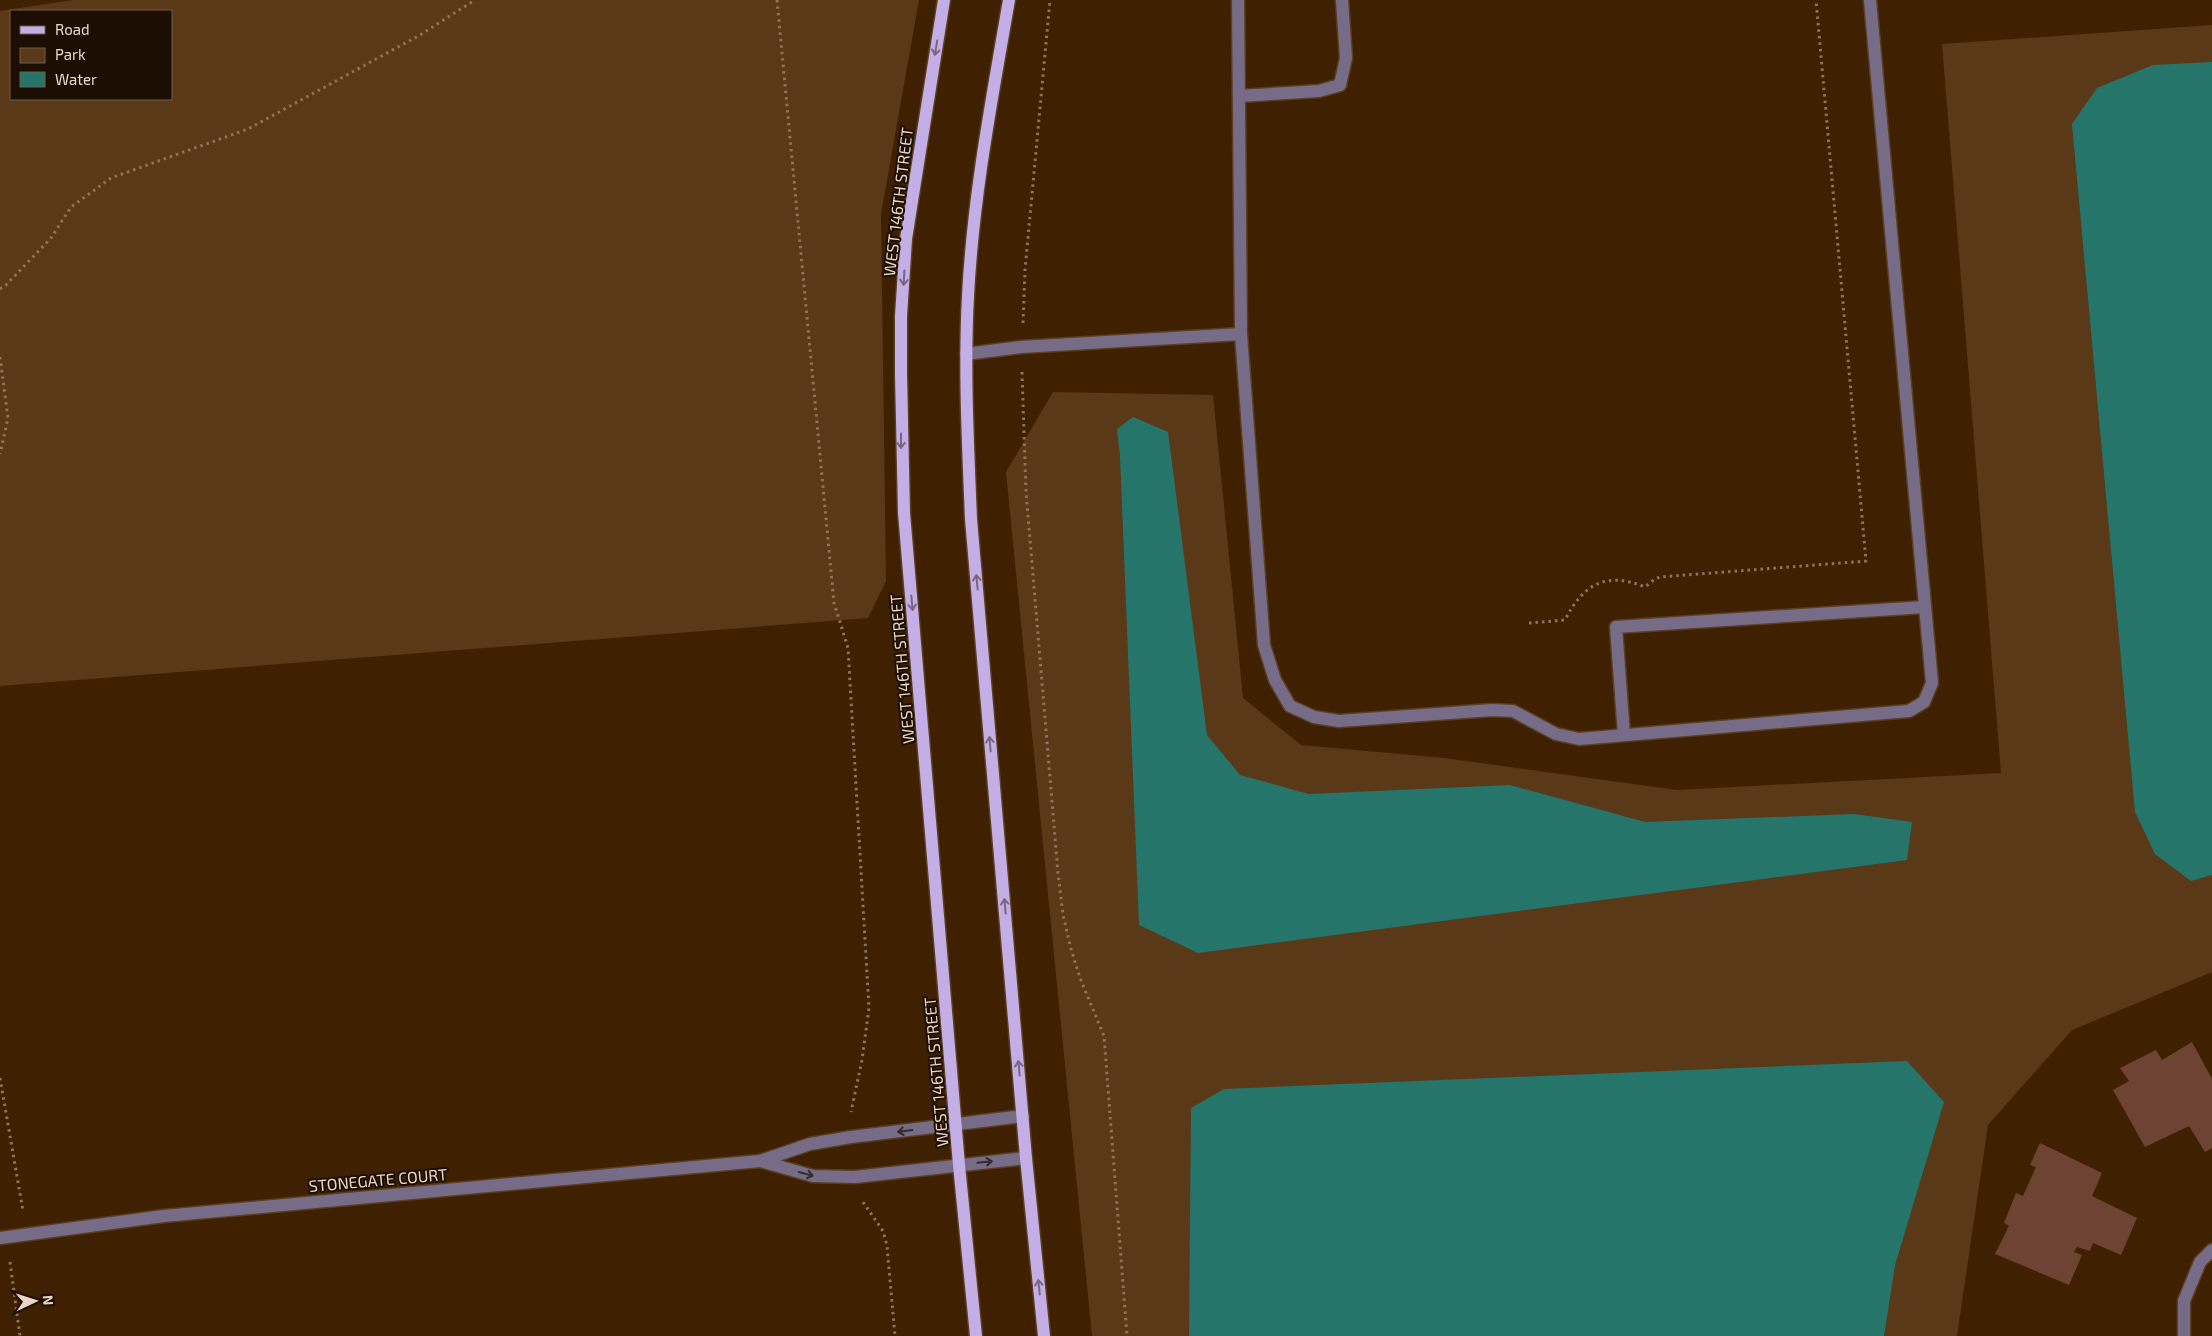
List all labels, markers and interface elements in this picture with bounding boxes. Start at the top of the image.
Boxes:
legend [10,10,172,100]
text: Road [55,20,90,38]
one-way arrow [931,40,941,56]
text: Park [55,45,86,63]
text: Water [55,70,97,88]
street label: WEST 146TH STREET [879,126,916,277]
one-way arrow [899,270,908,286]
one-way arrow [896,432,906,448]
one-way arrow [972,574,981,590]
street label: WEST 146TH STREET [886,594,917,745]
one-way arrow [908,594,917,610]
one-way arrow [986,736,995,752]
one-way arrow [1000,898,1009,914]
street label: WEST 146TH STREET [920,997,951,1148]
one-way arrow [1014,1060,1023,1076]
one-way arrow [897,1126,913,1136]
one-way arrow [977,1157,993,1167]
street label: STONEGATE COURT [308,1164,448,1195]
one-way arrow [798,1170,814,1179]
north arrow [10,1276,60,1326]
one-way arrow [1034,1280,1044,1296]
text: N [40,1294,57,1306]

